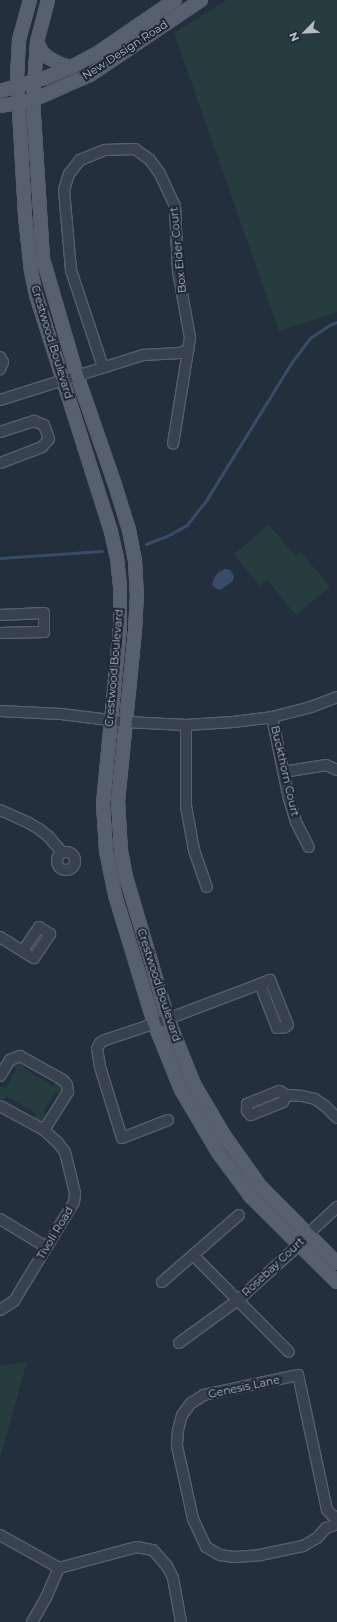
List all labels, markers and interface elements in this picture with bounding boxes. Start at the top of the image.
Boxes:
north arrow [285,12,325,52]
street label: New Design Road [80,18,170,82]
text: N [286,30,302,44]
street label: Box Elder Court [167,206,189,294]
street label: Crestwood Boulevard [28,284,76,400]
street label: Crestwood Boulevard [102,609,126,727]
street label: Buckthorn Court [268,724,302,818]
street label: Crestwood Boulevard [134,927,184,1043]
street label: Tivoli Road [34,1204,76,1262]
street label: Rosebay Court [239,1235,307,1299]
street label: Genesis Lane [207,1373,281,1401]

